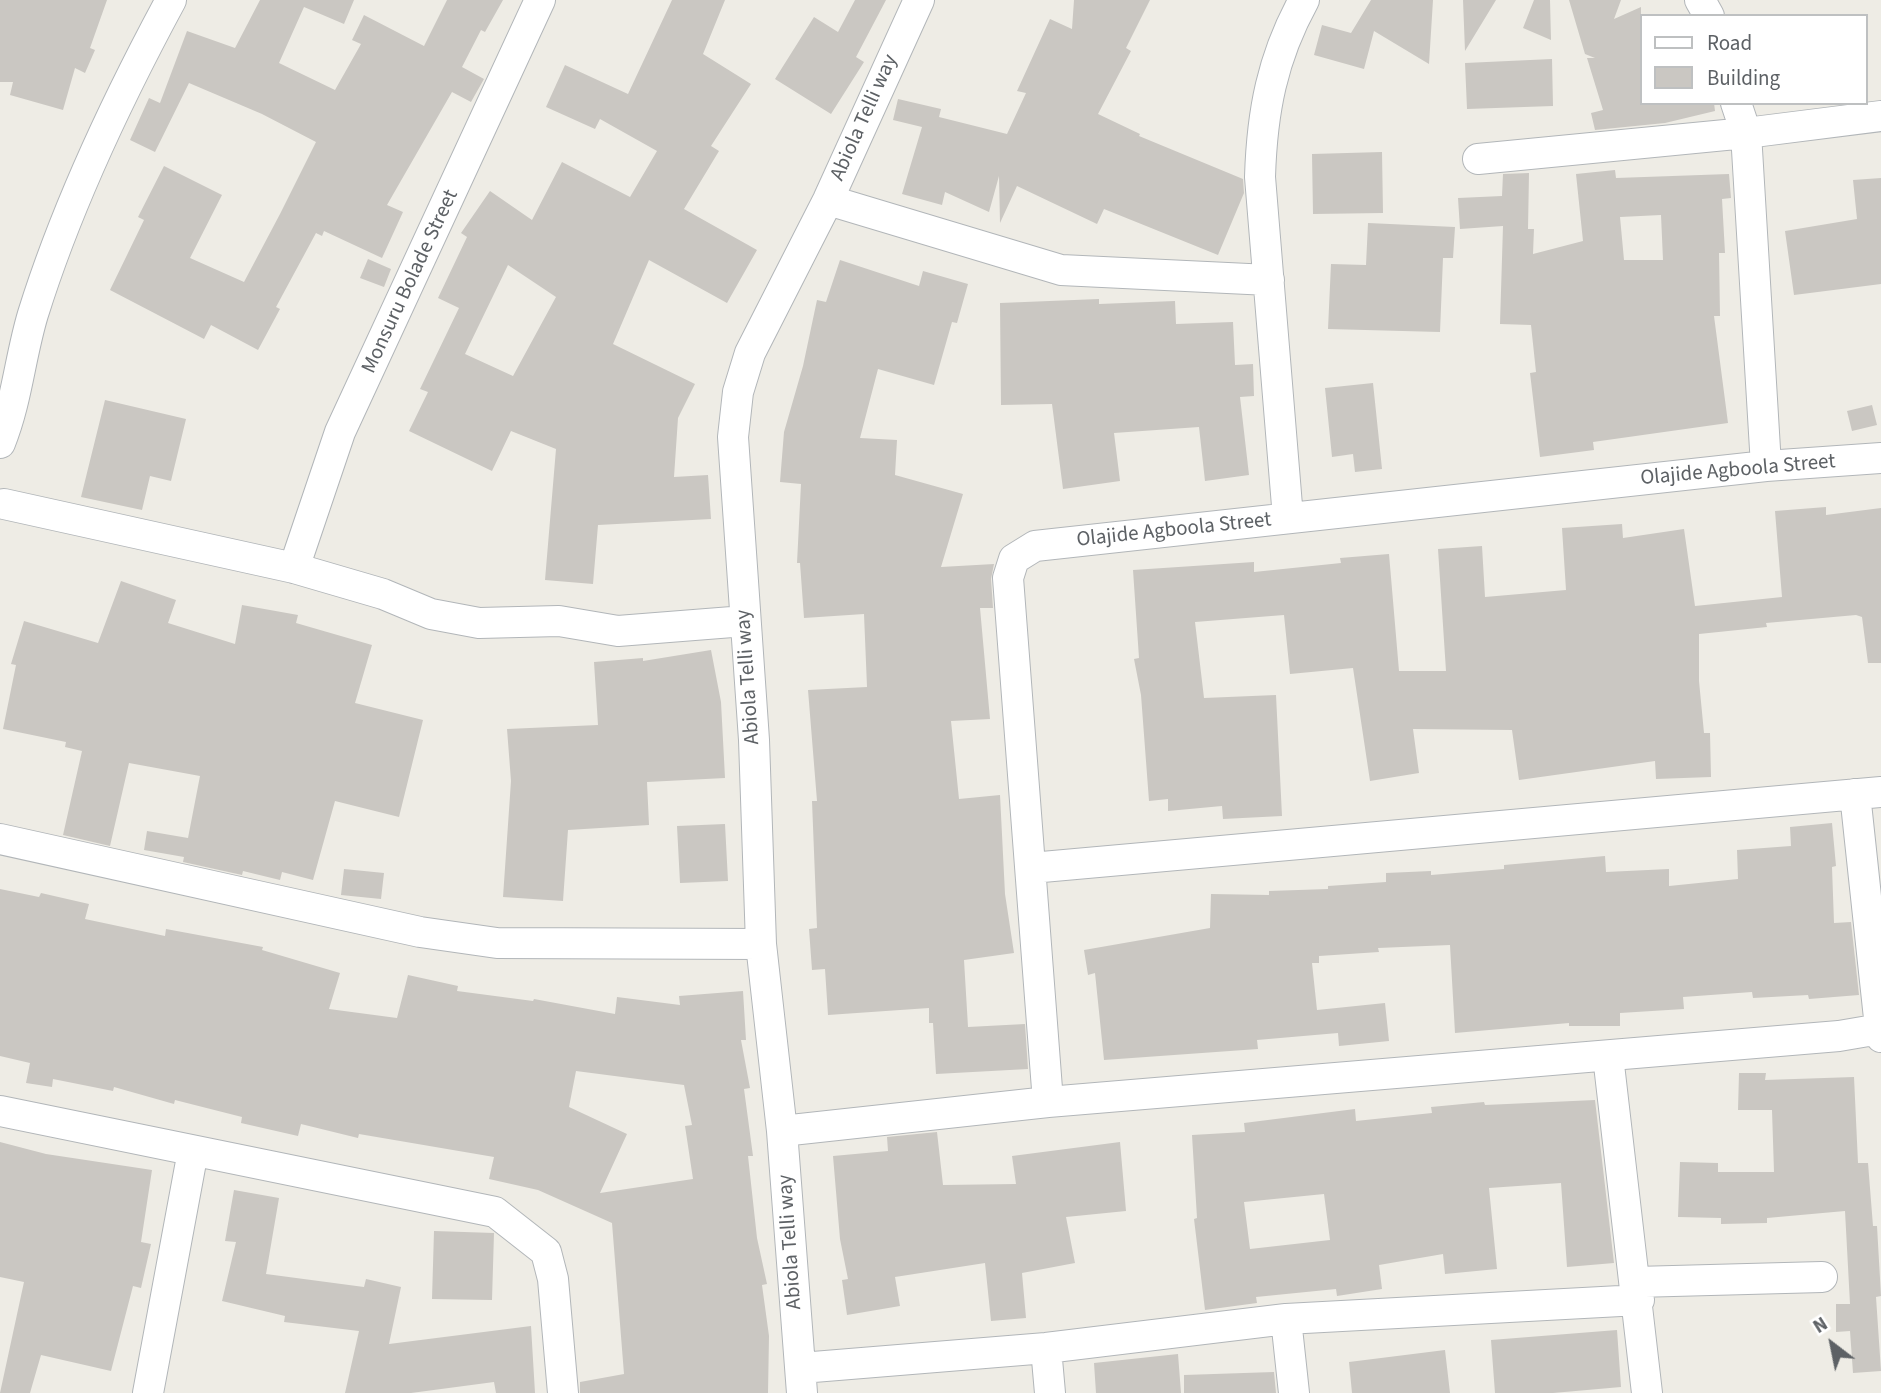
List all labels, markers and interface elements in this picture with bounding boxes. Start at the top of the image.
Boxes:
legend [1640,14,1867,105]
text: Road [1707,28,1752,58]
street label: Abiola Telli way [826,51,904,185]
text: Building [1707,63,1780,93]
street label: Monsuru Bolade Street [357,186,465,378]
street label: Olajide Agboola Street [1639,450,1837,492]
street label: Olajide Agboola Street [1075,508,1273,554]
street label: Abiola Telli way [732,609,766,745]
street label: Abiola Telli way [774,1174,808,1310]
north arrow [1797,1309,1867,1379]
text: N [1808,1311,1833,1341]

